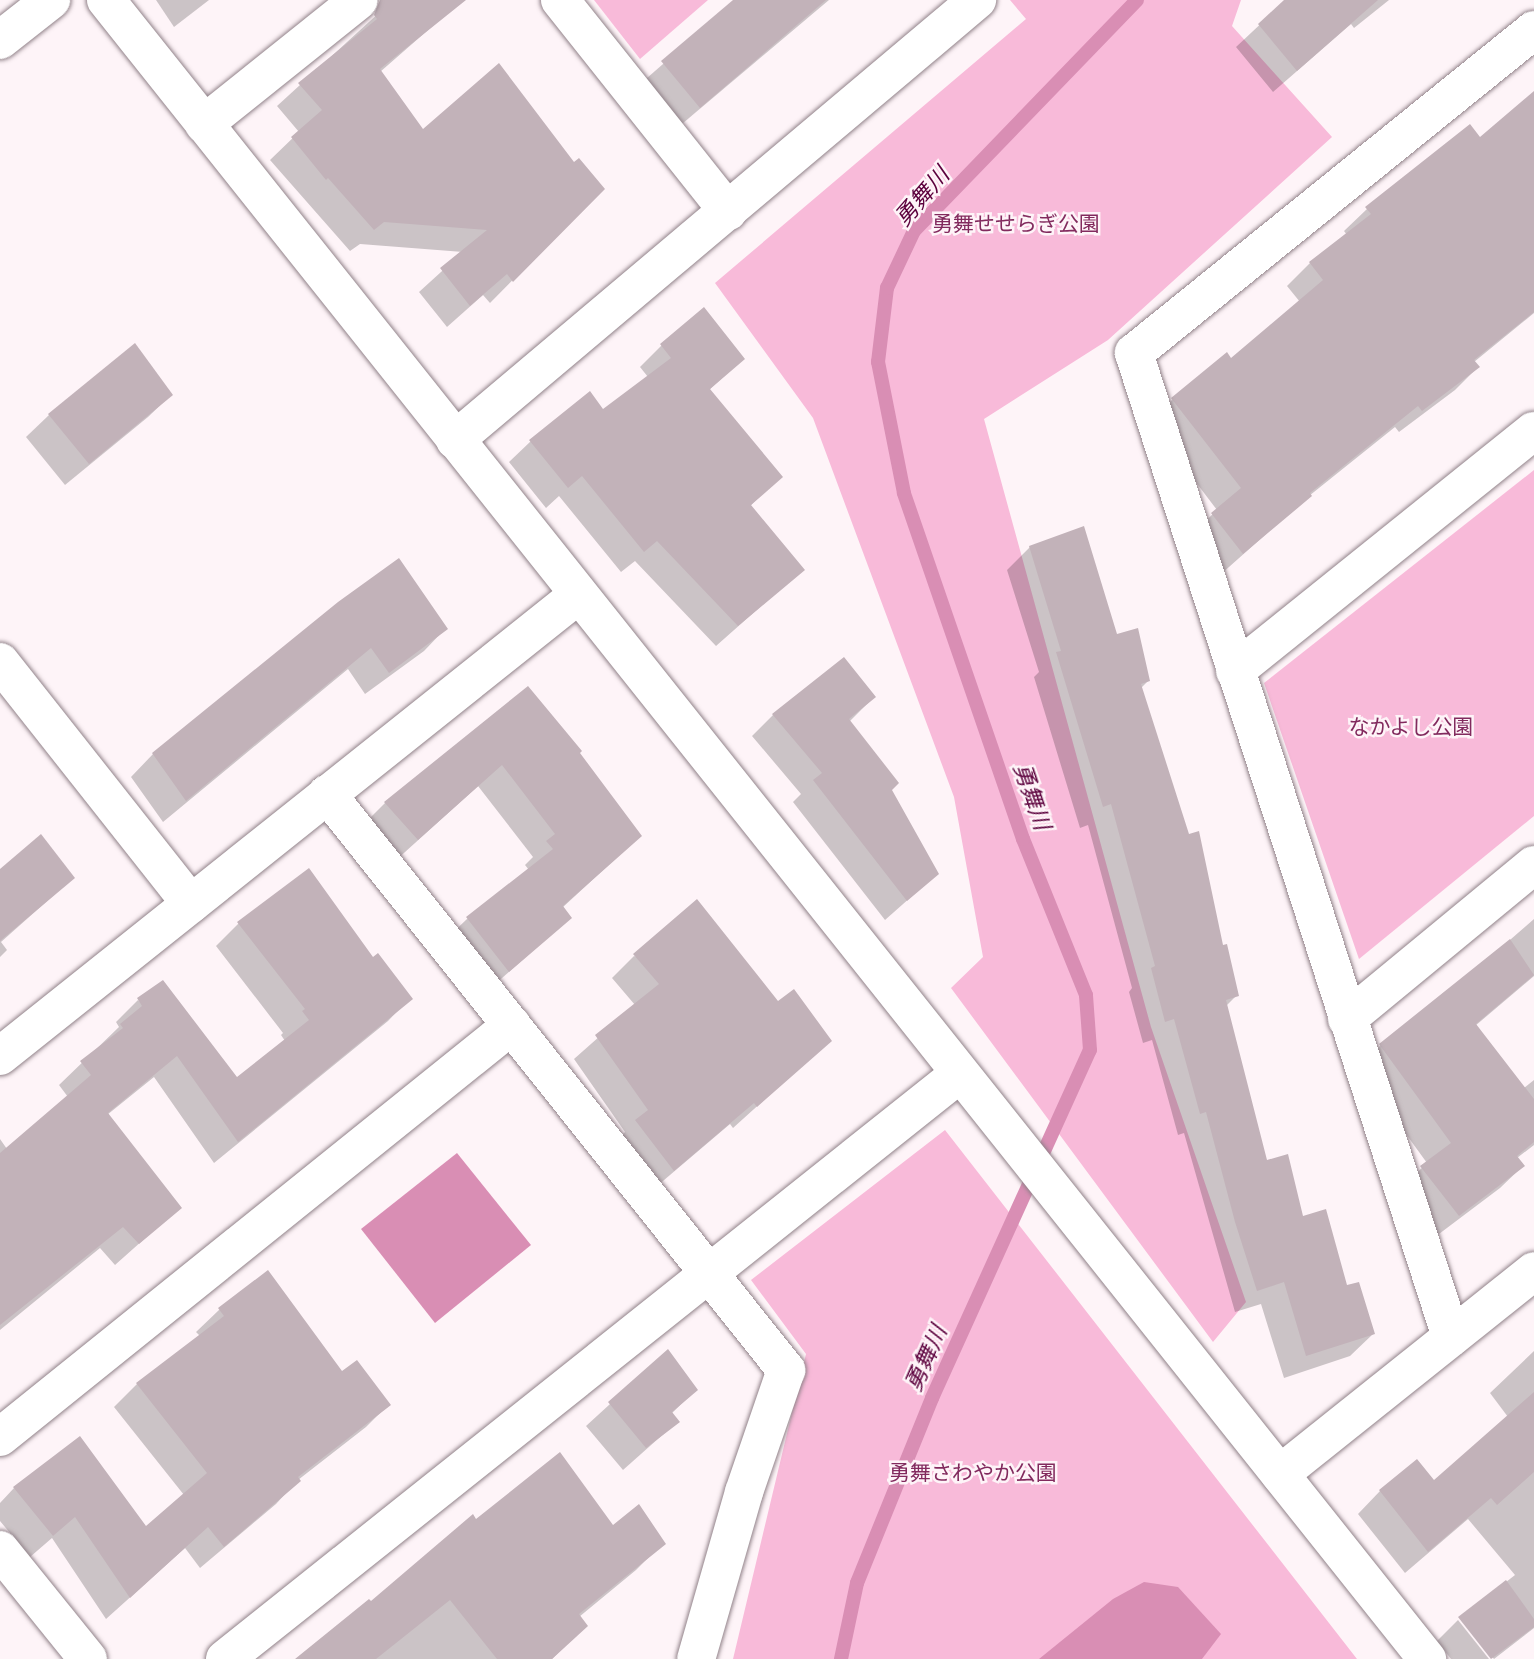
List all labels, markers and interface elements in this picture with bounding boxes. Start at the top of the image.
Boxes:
water label: 勇舞川 [888,161,954,231]
park label: 勇舞せせらぎ公園 [932,210,1100,236]
park label: なかよし公園 [1348,713,1474,739]
water label: 勇舞川 [1009,759,1057,833]
water label: 勇舞川 [898,1321,952,1395]
park label: 勇舞さわやか公園 [889,1459,1057,1485]

